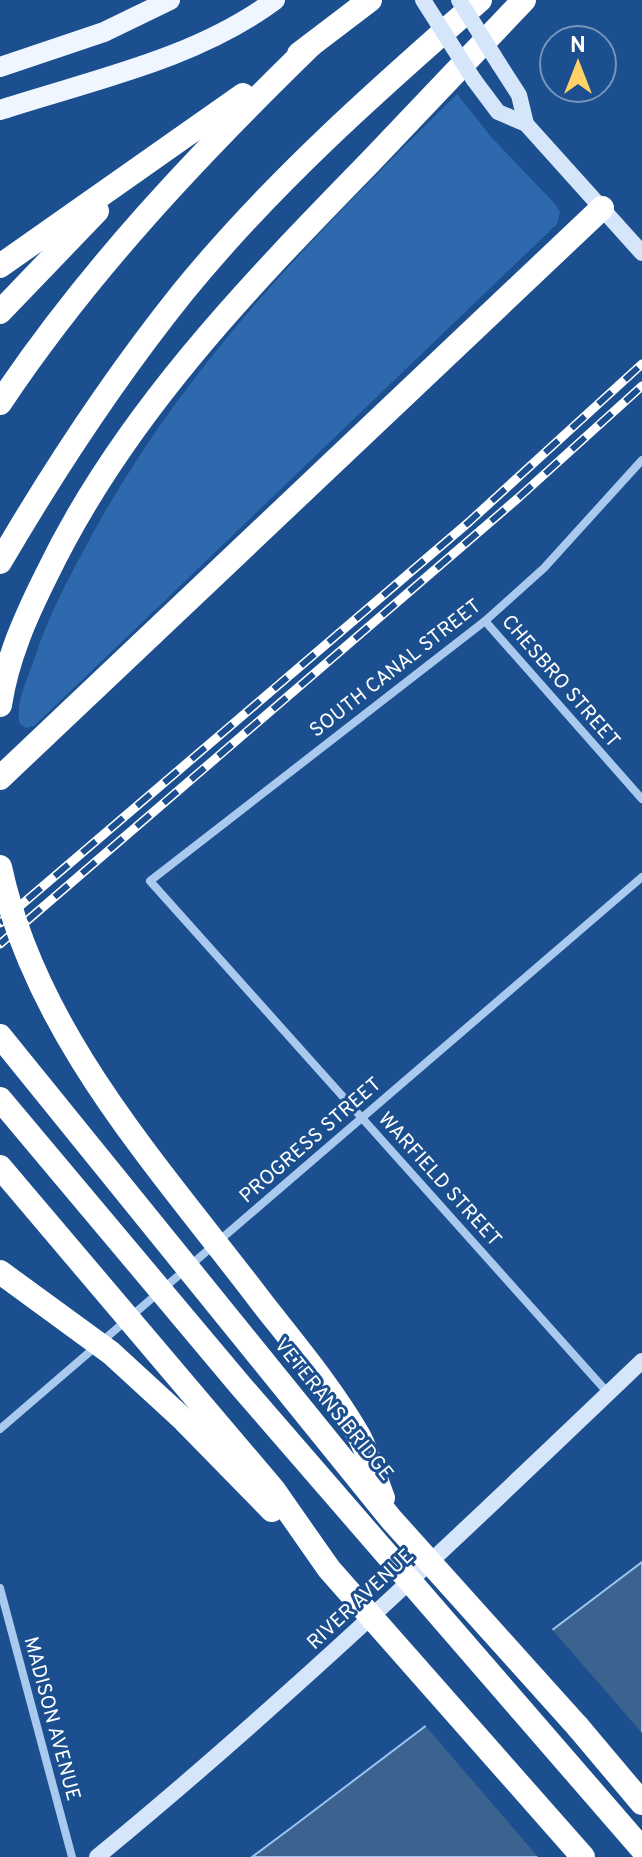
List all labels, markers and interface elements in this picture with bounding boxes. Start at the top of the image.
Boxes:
north arrow [538,24,618,104]
text: N [570,33,586,60]
street label: SOUTH CANAL STREET [305,594,487,744]
street label: CHESBRO STREET [495,610,625,754]
street label: PROGRESS STREET [235,1072,387,1210]
street label: WARFIELD STREET [372,1107,506,1253]
street label: VETERANS BRIDGE [267,1333,399,1487]
street label: RIVER AVENUE [302,1544,420,1656]
street label: MADISON AVENUE [17,1634,85,1804]

